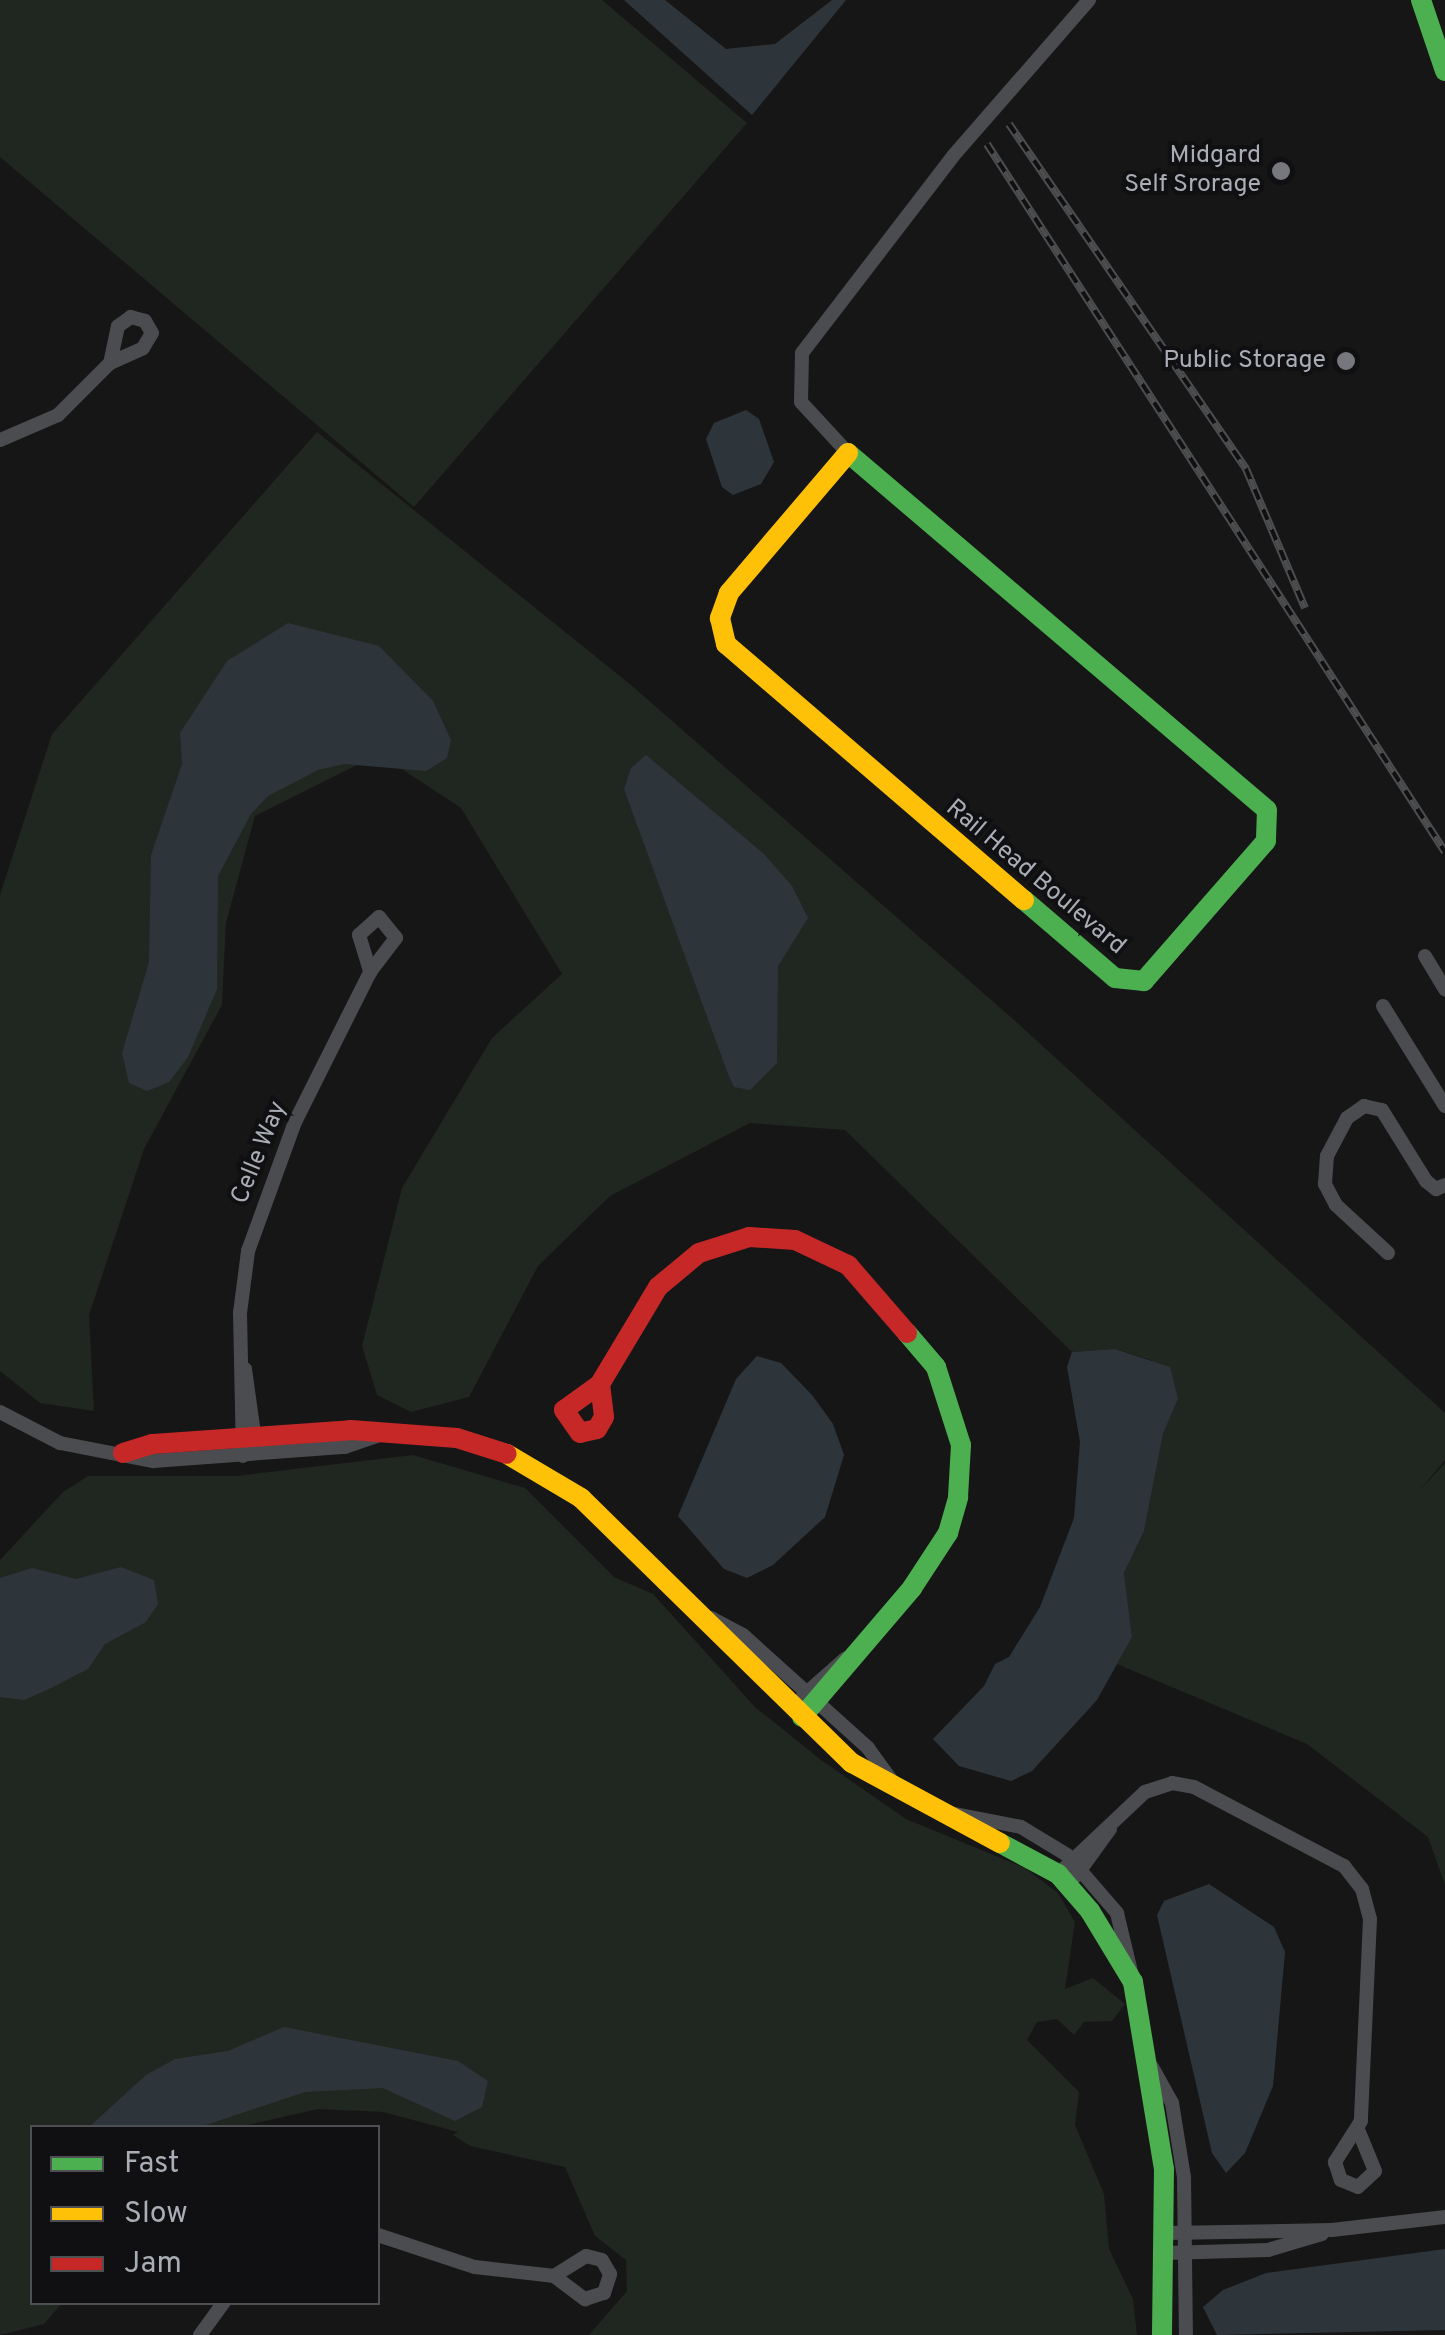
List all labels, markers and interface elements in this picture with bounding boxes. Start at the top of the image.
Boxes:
place label: Midgard Self Srorage [1124,142,1261,201]
marker: Midgard Self Srorage [1270,160,1292,182]
place label: Public Storage [1163,346,1326,376]
marker: Public Storage [1335,350,1357,372]
street label: Rail Head Boulevard [939,794,1131,962]
street label: Celle Way [226,1097,294,1209]
legend [30,2125,380,2305]
text: Fast [124,2146,179,2183]
text: Slow [124,2196,188,2233]
text: Jam [124,2246,182,2283]

